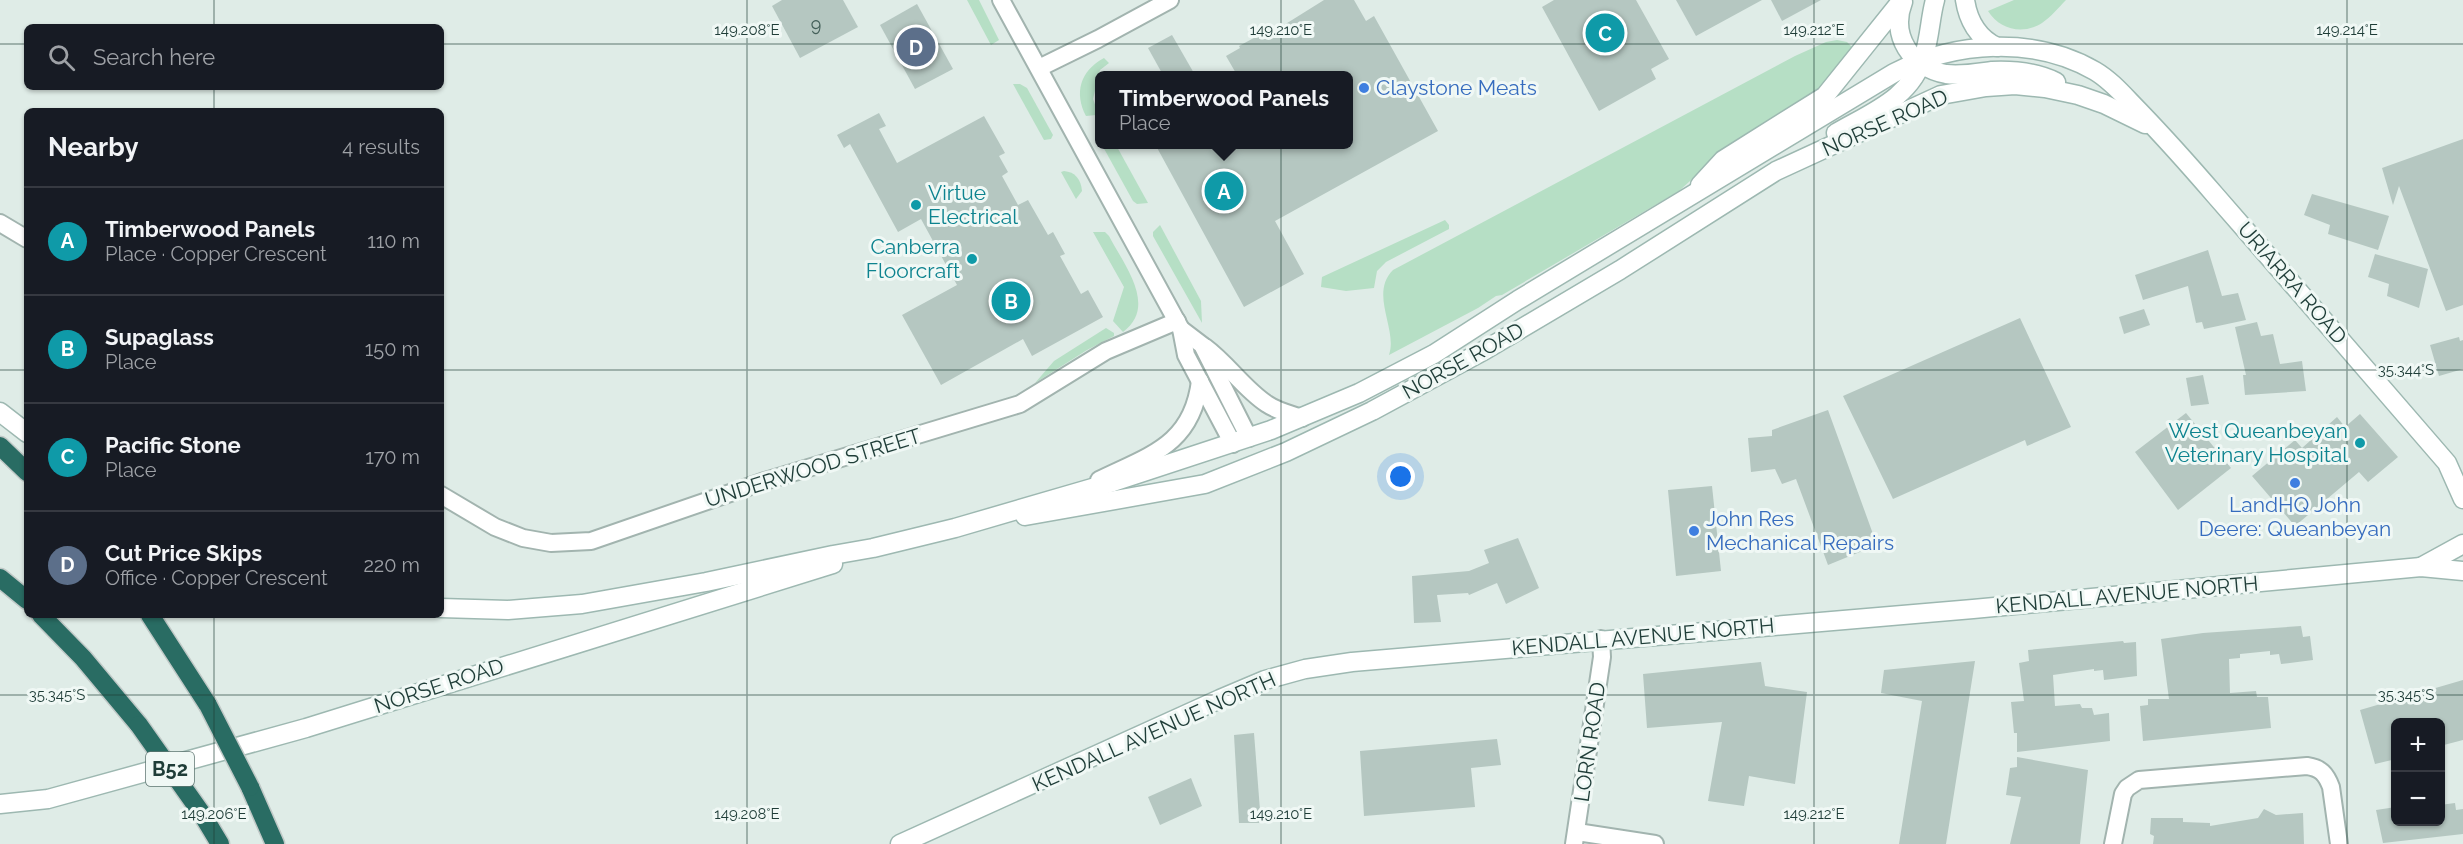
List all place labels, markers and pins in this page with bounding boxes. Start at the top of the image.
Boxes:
pin: C [1586,10,1624,56]
pin: D [896,24,936,70]
place label: Claystone Meats [1376,75,1537,100]
marker: Claystone Meats [1357,81,1371,95]
pin: A [1204,168,1244,213]
place label: Virtue Electrical [928,180,1018,229]
marker: Virtue Electrical [909,198,923,212]
place label: Canberra Floorcraft [866,234,960,283]
marker: Canberra Floorcraft [965,252,979,266]
pin: B [992,278,1030,324]
place label: West Queanbeyan Veterinary Hospital [2165,418,2348,467]
marker: West Queanbeyan Veterinary Hospital [2353,436,2367,450]
marker: LandHQ John Deere: Queanbeyan [2288,476,2302,490]
place label: LandHQ John Deere: Queanbeyan [2199,492,2391,541]
place label: John Res Mechanical Repairs [1706,506,1894,555]
marker: John Res Mechanical Repairs [1687,524,1701,538]

